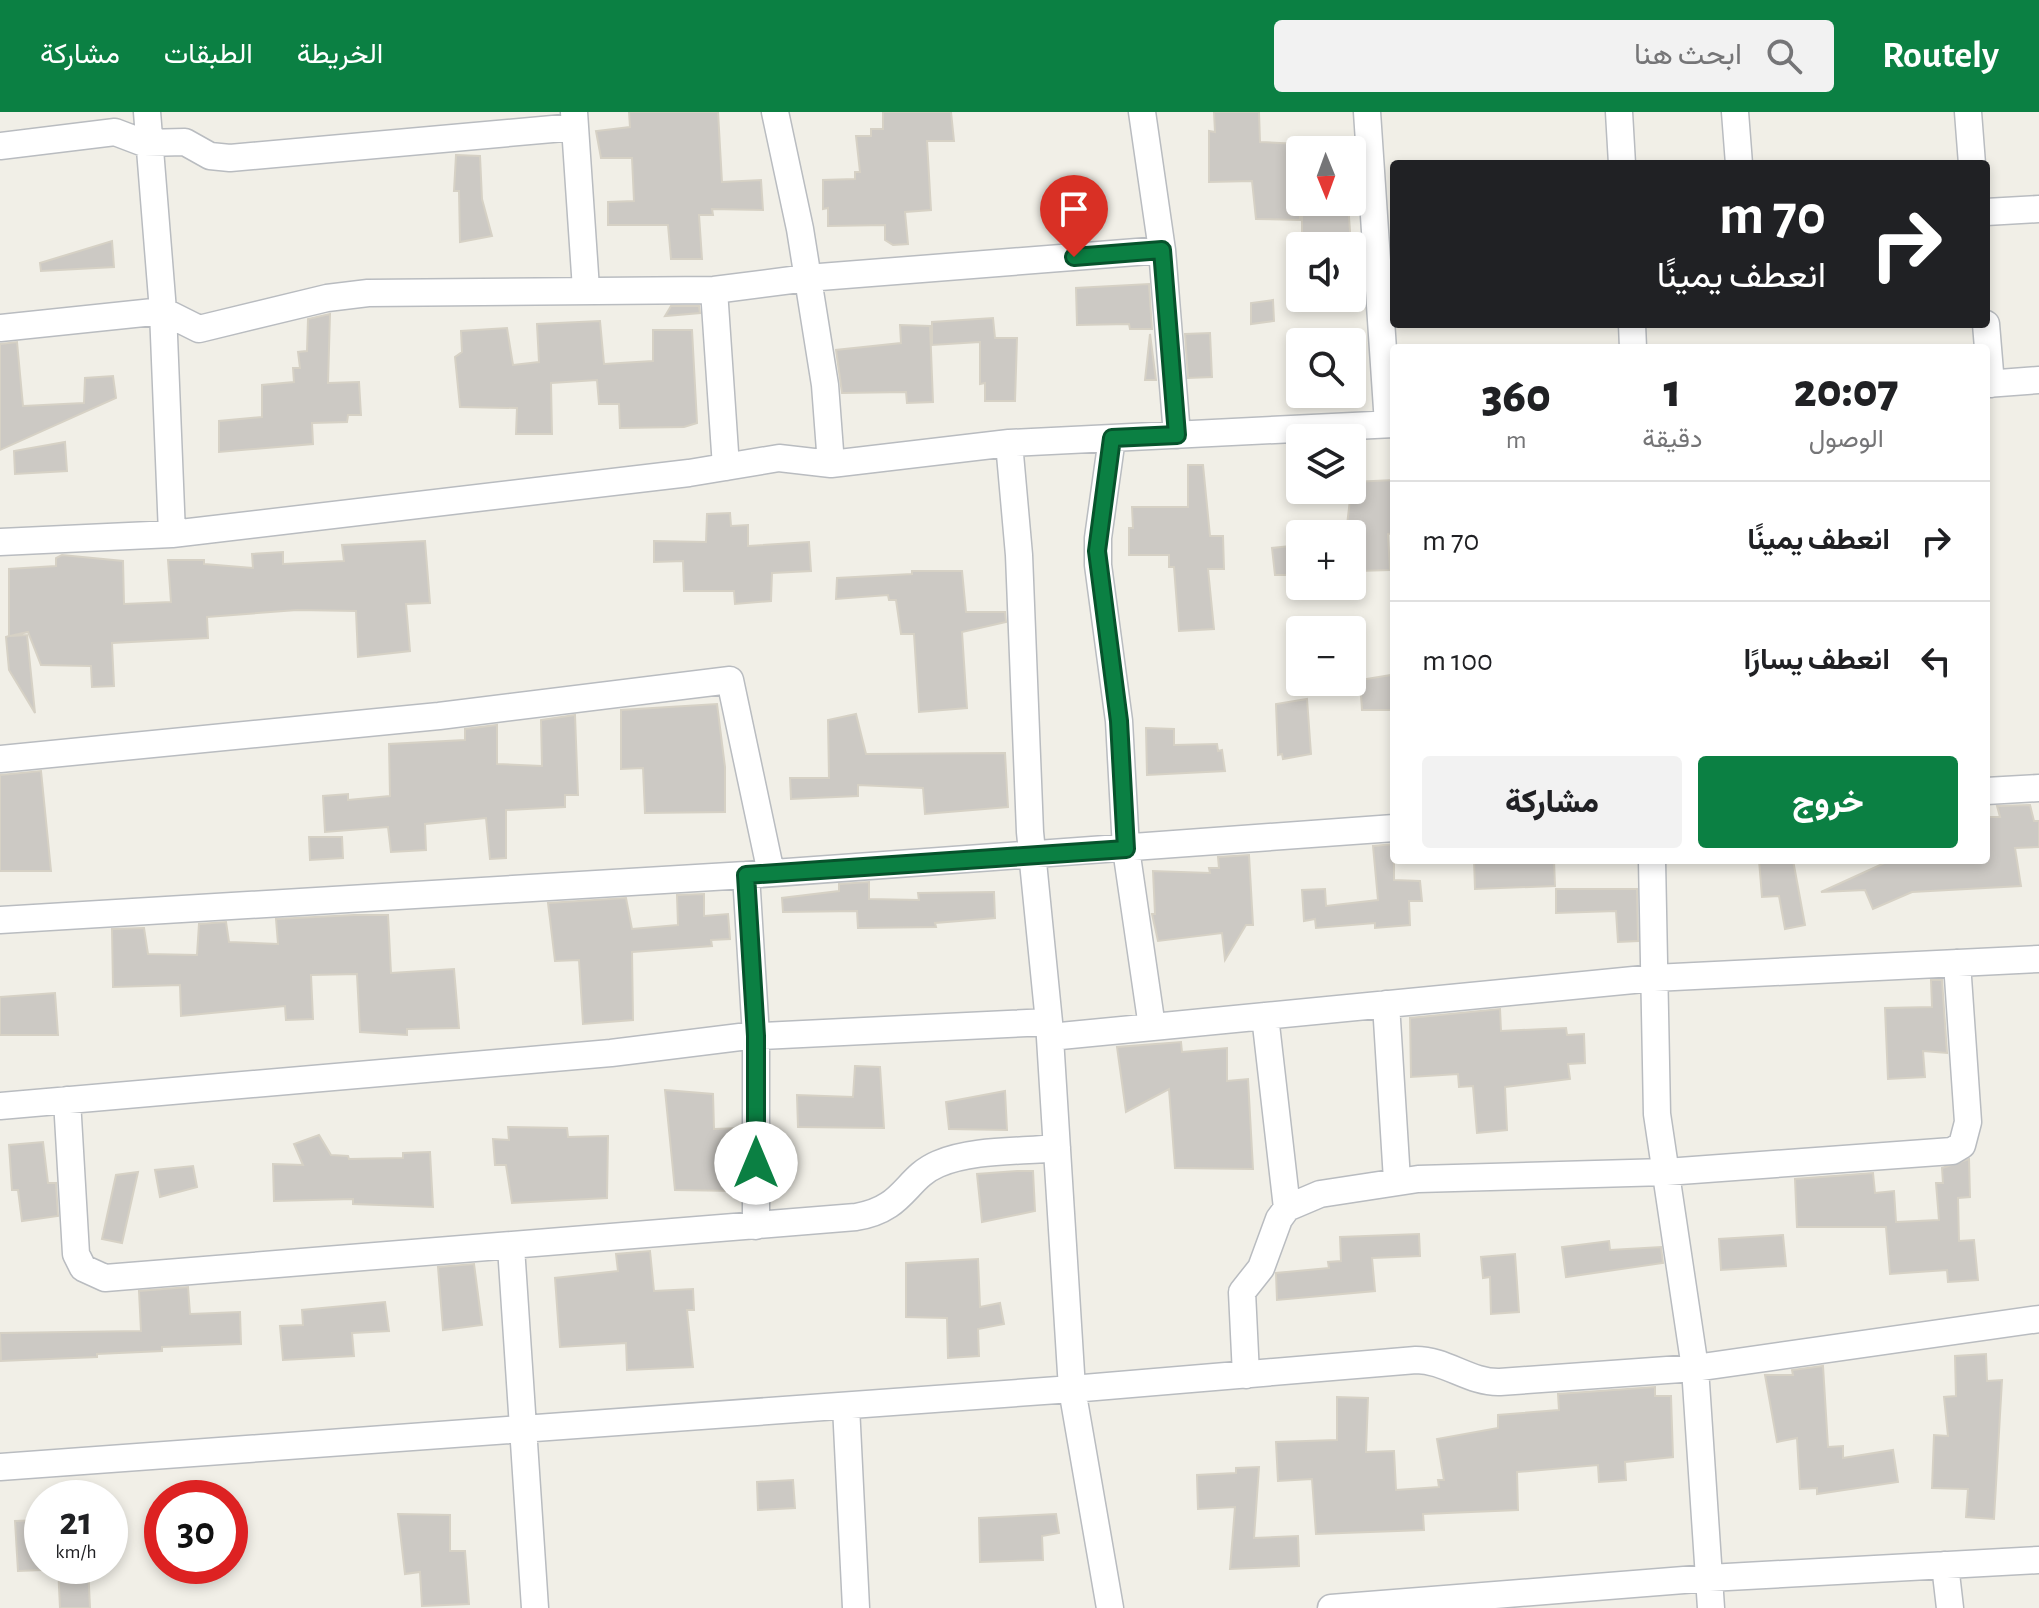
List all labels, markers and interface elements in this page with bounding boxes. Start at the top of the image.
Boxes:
search box [1274,20,1834,92]
icon: search [1762,34,1806,78]
text: Routely [1882,37,1999,75]
text: ابحث هنا [1634,40,1742,70]
text: مشاركة [40,41,120,69]
text: الطبقات [164,41,253,69]
text: الخريطة [297,41,383,69]
north arrow [1286,136,1366,216]
map controls [1286,136,1366,696]
pin [1040,175,1108,257]
icon: arrive [1052,187,1096,231]
text: 70 m [1719,188,1826,244]
icon: right [1854,192,1958,296]
button: sound [1286,232,1366,312]
text: انعطف يمينًا [1657,258,1826,294]
button: search [1286,328,1366,408]
text: 1 [1664,368,1681,416]
text: 20:07 [1794,368,1899,416]
text: 360 [1481,373,1551,421]
button: layers [1286,424,1366,504]
text: دقيقة [1642,426,1702,452]
text: الوصول [1809,426,1884,452]
text: m [1506,427,1527,453]
icon: right [1914,519,1958,563]
button: + [1286,520,1366,600]
text: انعطف يمينًا [1747,525,1890,555]
text: 70 m [1422,526,1479,556]
button: − [1286,616,1366,696]
icon: left [1914,639,1958,683]
text: انعطف يسارًا [1743,645,1890,675]
text: 100 m [1422,646,1493,676]
button: مشاركة [1422,756,1682,848]
button: خروج [1698,756,1958,848]
position arrow [714,1121,798,1205]
speed limit sign: 30 [144,1480,248,1584]
text: 21 [59,1502,93,1542]
text: km/h [55,1542,97,1562]

